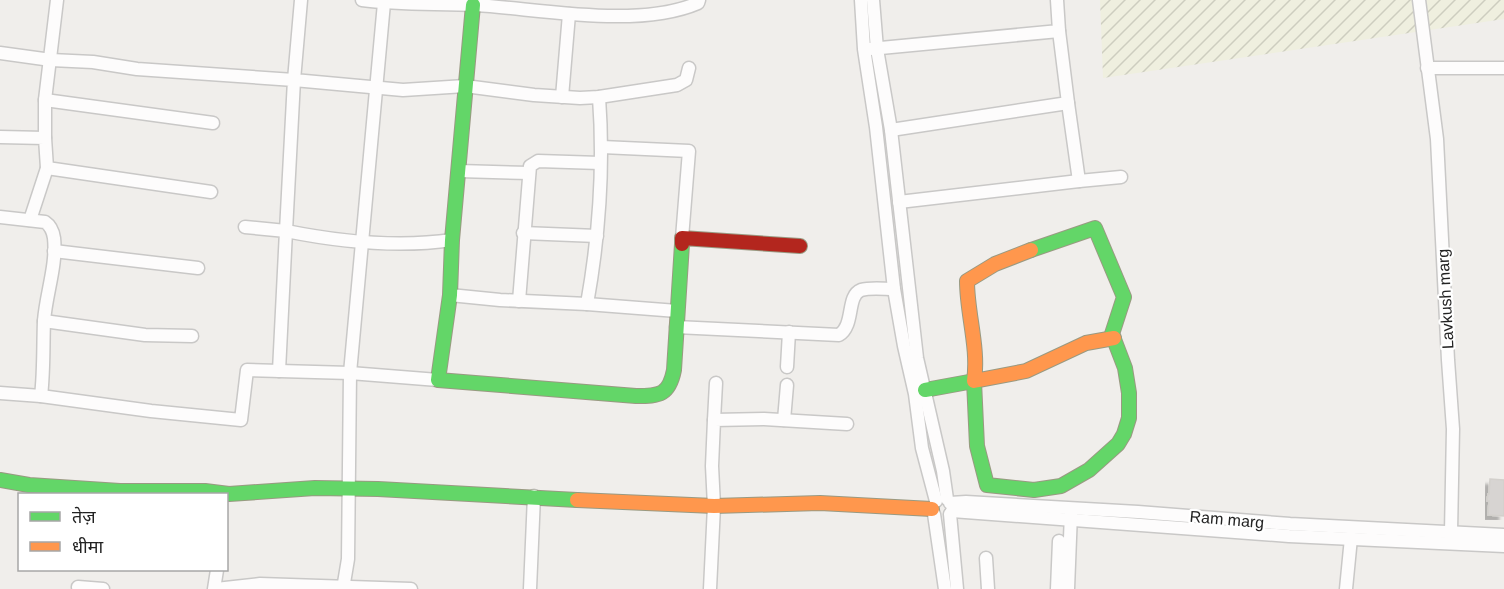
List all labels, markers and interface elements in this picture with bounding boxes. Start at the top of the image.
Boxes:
street label: Lavkush marg [1434,248,1457,350]
legend [18,493,228,571]
text: तेज़ [72,506,96,527]
street label: Ram marg [1189,508,1265,531]
text: धीमा [72,537,103,557]

